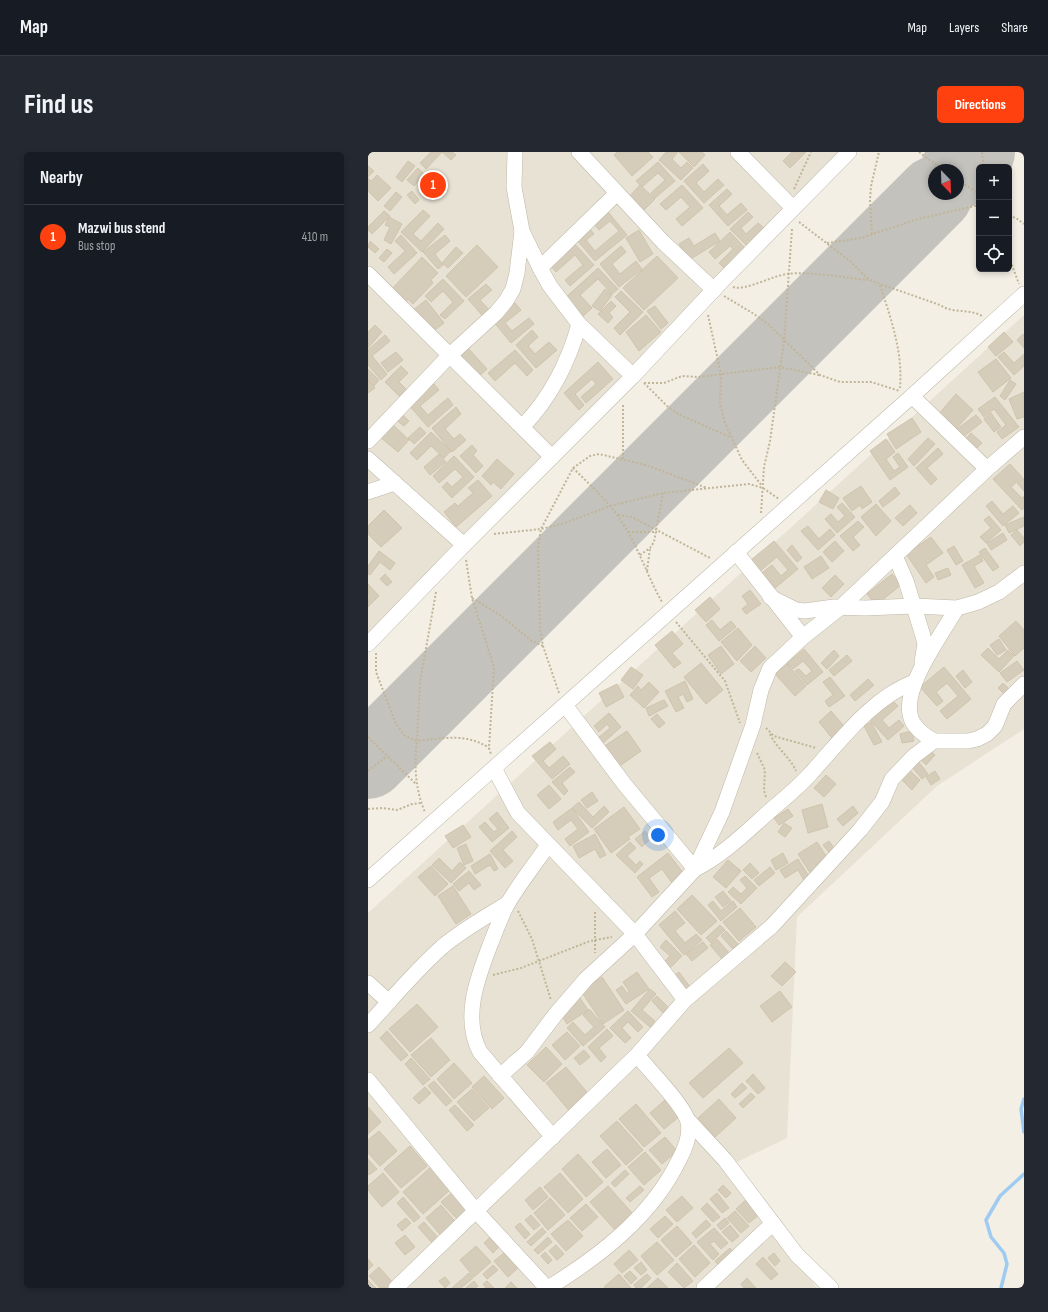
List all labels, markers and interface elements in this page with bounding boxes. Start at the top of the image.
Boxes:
text: Map [20,16,48,39]
text: Map [907,19,927,36]
text: Layers [949,19,979,36]
text: Share [1001,19,1028,36]
button: Directions [937,86,1024,123]
text: Find us [24,88,93,121]
north arrow [928,164,964,200]
map controls [976,164,1012,272]
button: + [976,164,1012,200]
text: Nearby [40,168,83,188]
pin: 1 [420,170,446,200]
button: − [976,200,1012,236]
text: Mazwi bus stend [78,219,165,238]
text: 1 [50,229,56,245]
text: 410 m [302,229,328,245]
button: locate [976,236,1012,272]
text: Bus stop [78,238,115,254]
your location [648,825,668,845]

